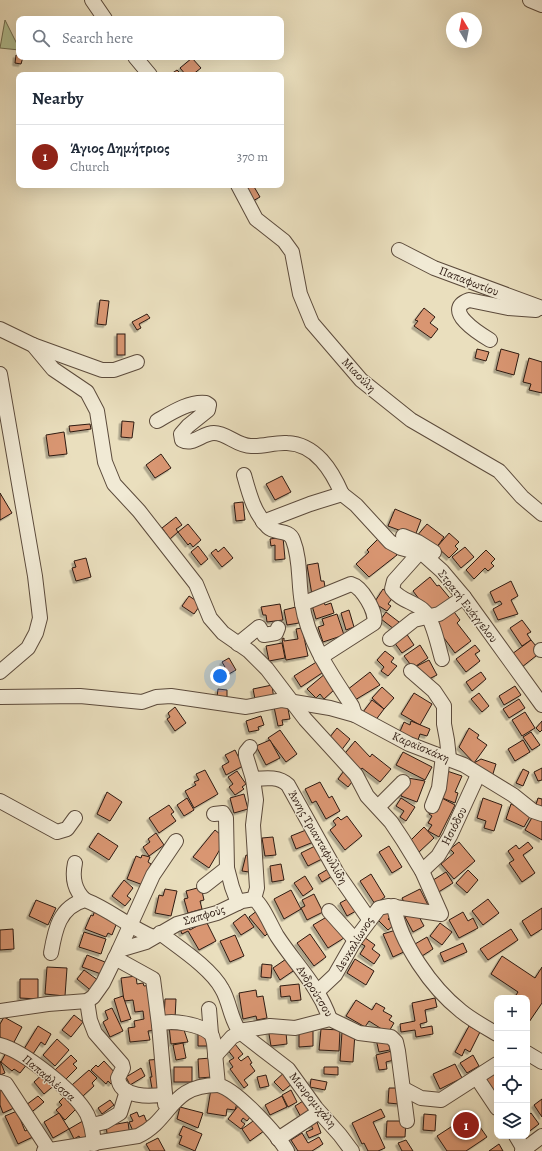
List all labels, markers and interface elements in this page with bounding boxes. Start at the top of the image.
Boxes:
north arrow [446,12,482,48]
search box [16,16,284,60]
icon: search [30,27,52,49]
text: Search here [62,28,133,48]
text: Nearby [32,87,83,110]
text: Άγιος Δημήτριος [70,138,170,158]
text: 1 [43,148,47,165]
text: 370 m [237,148,268,165]
text: Church [70,158,109,175]
street label: Παπαφωτίου [437,262,501,300]
street label: Μιαούλη [338,354,380,396]
street label: Στρατή Ευάγγελου [434,566,502,646]
your location [210,666,230,686]
street label: Καραϊσκάκη [390,728,452,766]
street label: Άννης Τριανταφυλλίδη [284,787,352,887]
street label: Ησιόδου [437,804,471,848]
street label: Σαπφούς [181,901,227,929]
street label: Δευκαλίωνος [331,914,377,974]
street label: Ανδρούτσου [292,961,337,1020]
map controls [494,995,530,1139]
button: + [494,995,530,1031]
button: − [494,1031,530,1067]
street label: Παπαφλέσσα [19,1051,80,1105]
button: locate [494,1067,530,1103]
street label: Μαυρομιχάλη [286,1069,340,1131]
button: layers [494,1103,530,1139]
pin: 1 [453,1110,479,1140]

